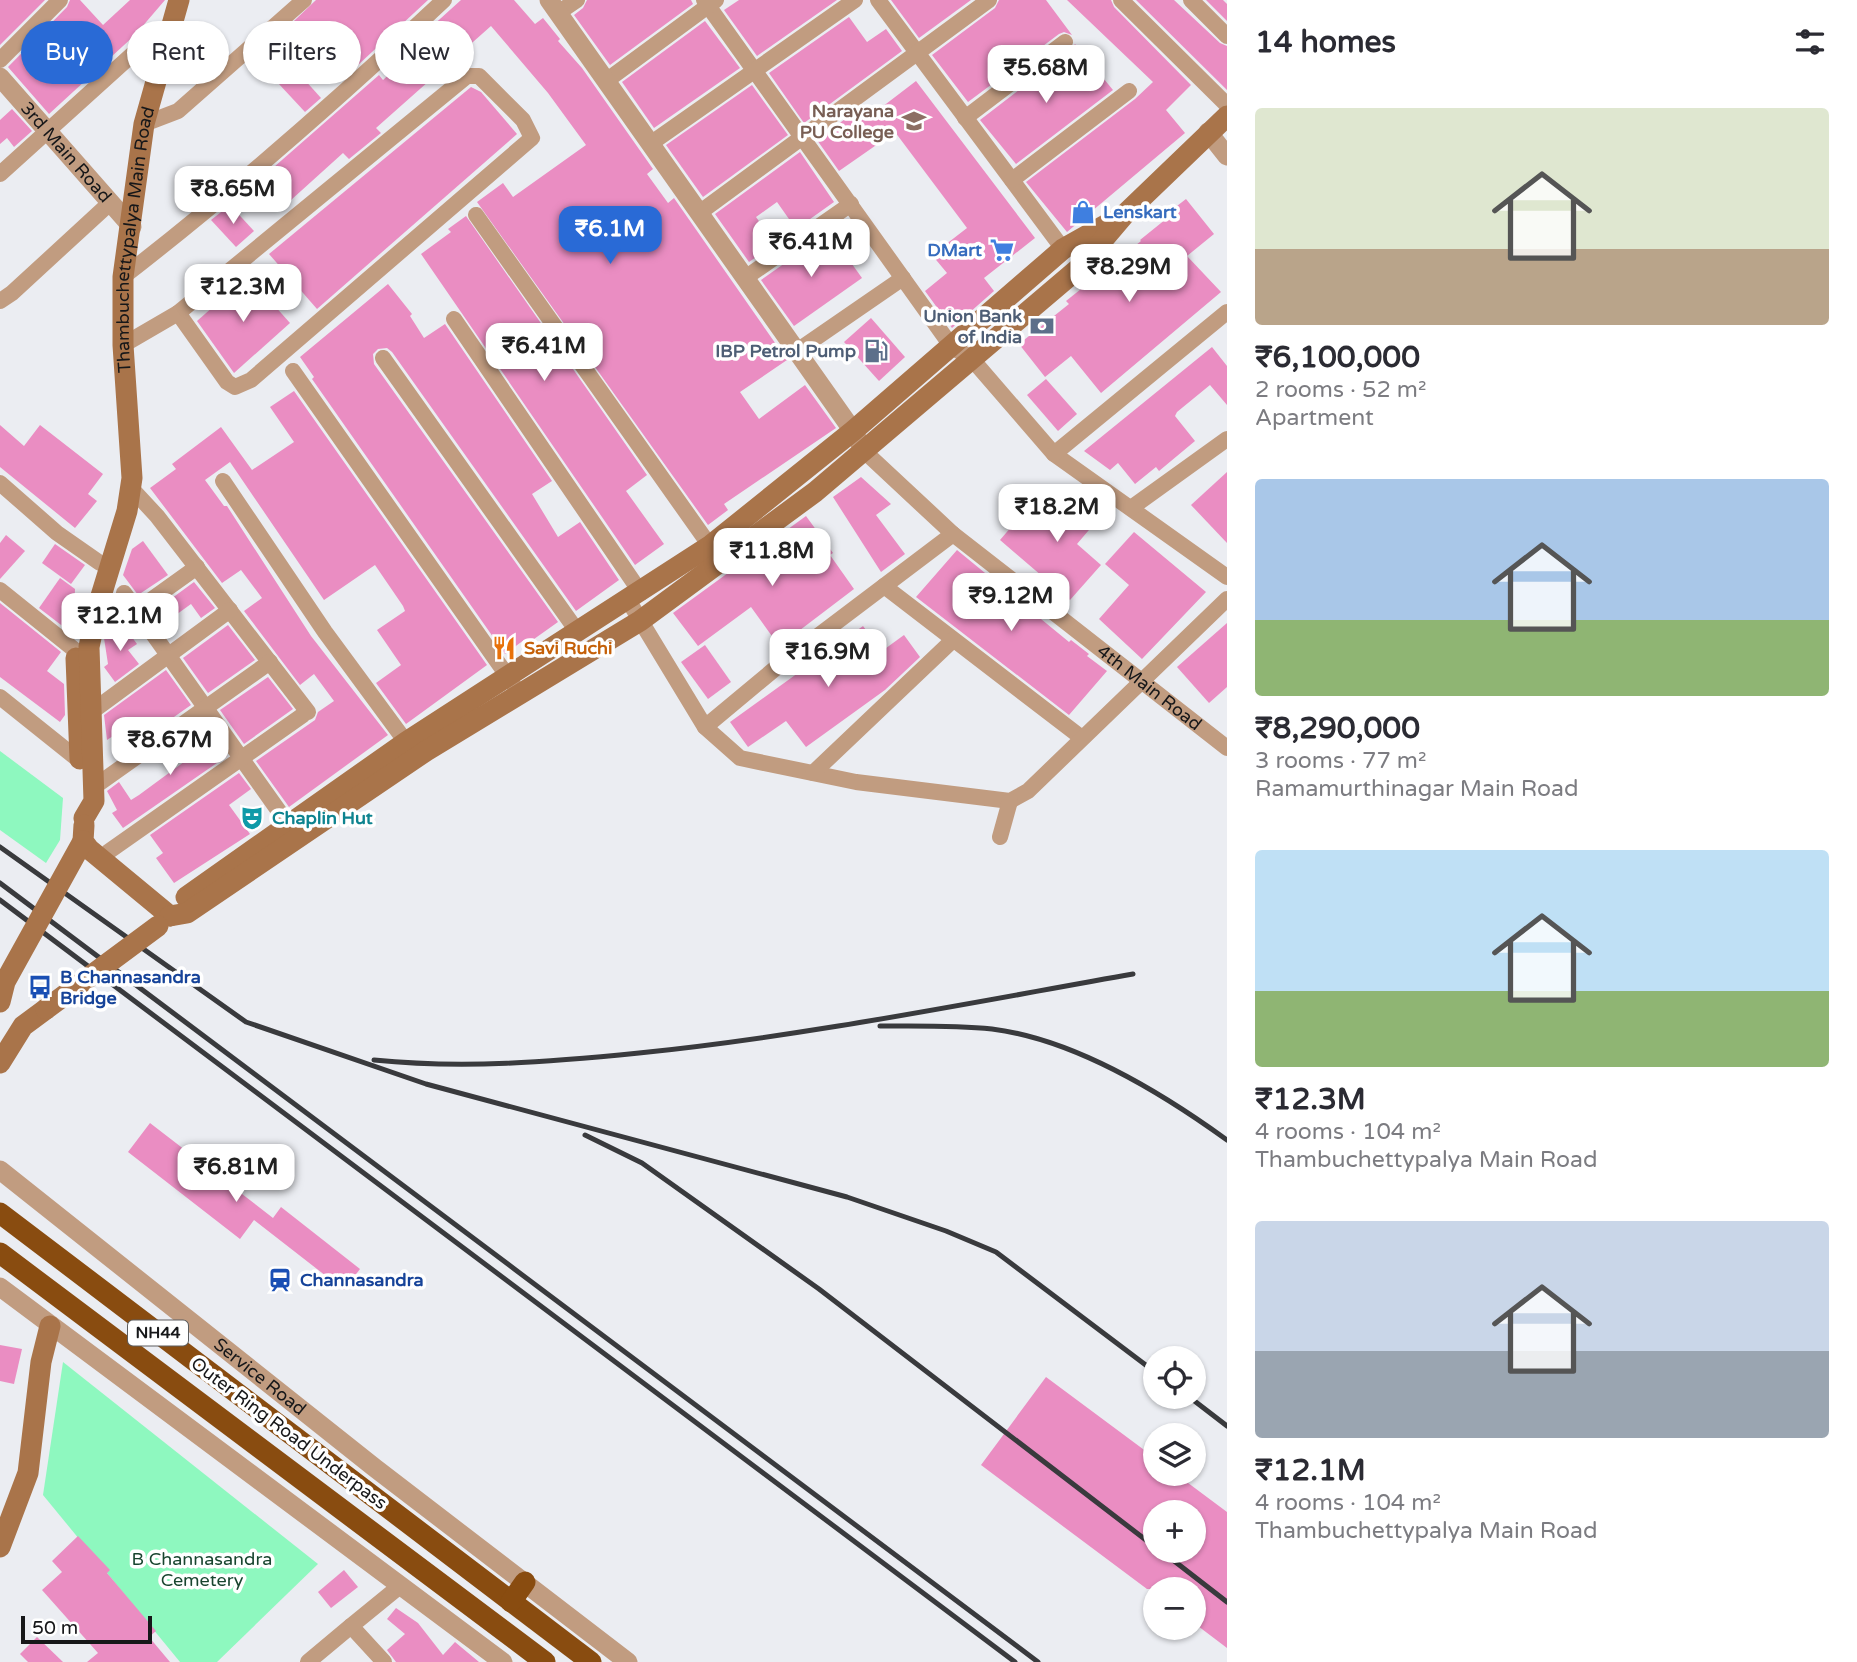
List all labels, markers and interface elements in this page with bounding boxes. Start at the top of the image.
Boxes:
chip: Buy [21,21,113,84]
chip: Rent [127,21,229,84]
chip: Filters [243,21,361,84]
chip: New [375,21,474,84]
icon: filters [1791,23,1829,61]
text: 14 homes [1255,24,1396,61]
pin: ₹5.68M [989,46,1103,105]
text: ₹5.68M [1004,54,1088,82]
street label: 3rd Main Road [16,97,116,207]
place label: Narayana PU College [800,100,894,143]
street label: Thambuchettypalya Main Road [111,104,159,374]
school or university icon: Narayana PU College [900,107,928,135]
icon: home [1479,153,1605,279]
pin: ₹8.65M [176,166,290,226]
text: ₹8.65M [191,175,276,203]
shop icon: Lenskart [1069,198,1097,226]
place label: Lenskart [1103,201,1177,223]
pin: ₹6.1M [561,206,659,266]
text: ₹6.1M [575,215,645,243]
pin: ₹6.41M [754,219,868,279]
text: ₹6.41M [769,228,853,256]
supermarket icon: DMart [988,236,1016,264]
place label: DMart [927,239,982,261]
pin: ₹8.29M [1072,244,1186,304]
text: ₹8.29M [1087,253,1172,281]
pin: ₹12.3M [186,264,300,324]
text: ₹12.3M [201,273,286,301]
place label: Union Bank of India [923,305,1022,348]
bank icon: Union Bank of India [1028,312,1056,340]
pin: ₹6.41M [487,324,601,383]
text: ₹6.41M [502,332,586,360]
fuel station icon: IBP Petrol Pump [862,337,890,365]
text: ₹6,100,000 [1255,339,1420,376]
place label: IBP Petrol Pump [715,340,856,362]
text: 2 rooms · 52 m² [1255,376,1426,404]
text: Apartment [1255,404,1374,432]
pin: ₹18.2M [1000,484,1114,544]
text: ₹18.2M [1015,493,1100,521]
icon: home [1479,524,1605,650]
pin: ₹11.8M [715,528,829,588]
text: ₹11.8M [730,537,814,565]
pin: ₹9.12M [954,574,1068,633]
text: ₹9.12M [969,582,1054,610]
pin: ₹12.1M [63,594,177,653]
text: ₹12.1M [78,602,163,630]
pin: ₹16.9M [771,630,885,689]
restaurant icon: Savi Ruchi [490,634,518,662]
place label: Savi Ruchi [524,637,613,659]
text: ₹16.9M [786,638,871,666]
street label: 4th Main Road [1093,640,1206,735]
text: ₹8,290,000 [1255,710,1420,747]
pin: ₹8.67M [113,718,227,777]
text: ₹8.67M [128,726,213,754]
text: 3 rooms · 77 m² [1255,747,1426,775]
text: Ramamurthinagar Main Road [1255,775,1579,803]
theatre icon: Chaplin Hut [238,804,266,832]
place label: Chaplin Hut [272,807,373,829]
icon: home [1479,895,1605,1021]
place label: B Channasandra Bridge [60,966,201,1009]
bus stop icon: B Channasandra Bridge [26,973,54,1001]
text: ₹12.3M [1255,1081,1366,1118]
text: 4 rooms · 104 m² [1255,1118,1441,1146]
pin: ₹6.81M [179,1144,293,1204]
text: Thambuchettypalya Main Road [1255,1146,1597,1174]
text: ₹6.81M [194,1153,278,1181]
station icon: Channasandra [266,1266,294,1294]
icon: home [1479,1266,1605,1392]
place label: Channasandra [300,1269,424,1291]
road number: NH44 [128,1320,188,1345]
street label: Service Road [209,1333,311,1420]
map controls [1143,1346,1206,1640]
button: locate [1143,1346,1206,1409]
street label: Outer Ring Road Underpass [187,1352,391,1514]
button: layers [1143,1423,1206,1486]
text: ₹12.1M [1255,1452,1366,1489]
text: 4 rooms · 104 m² [1255,1489,1441,1517]
button: + [1143,1500,1206,1563]
text: Thambuchettypalya Main Road [1255,1517,1597,1545]
park label: B Channasandra Cemetery [132,1548,272,1591]
button: − [1143,1577,1206,1640]
scale bar [21,1613,152,1645]
text: 50 m [32,1617,78,1639]

